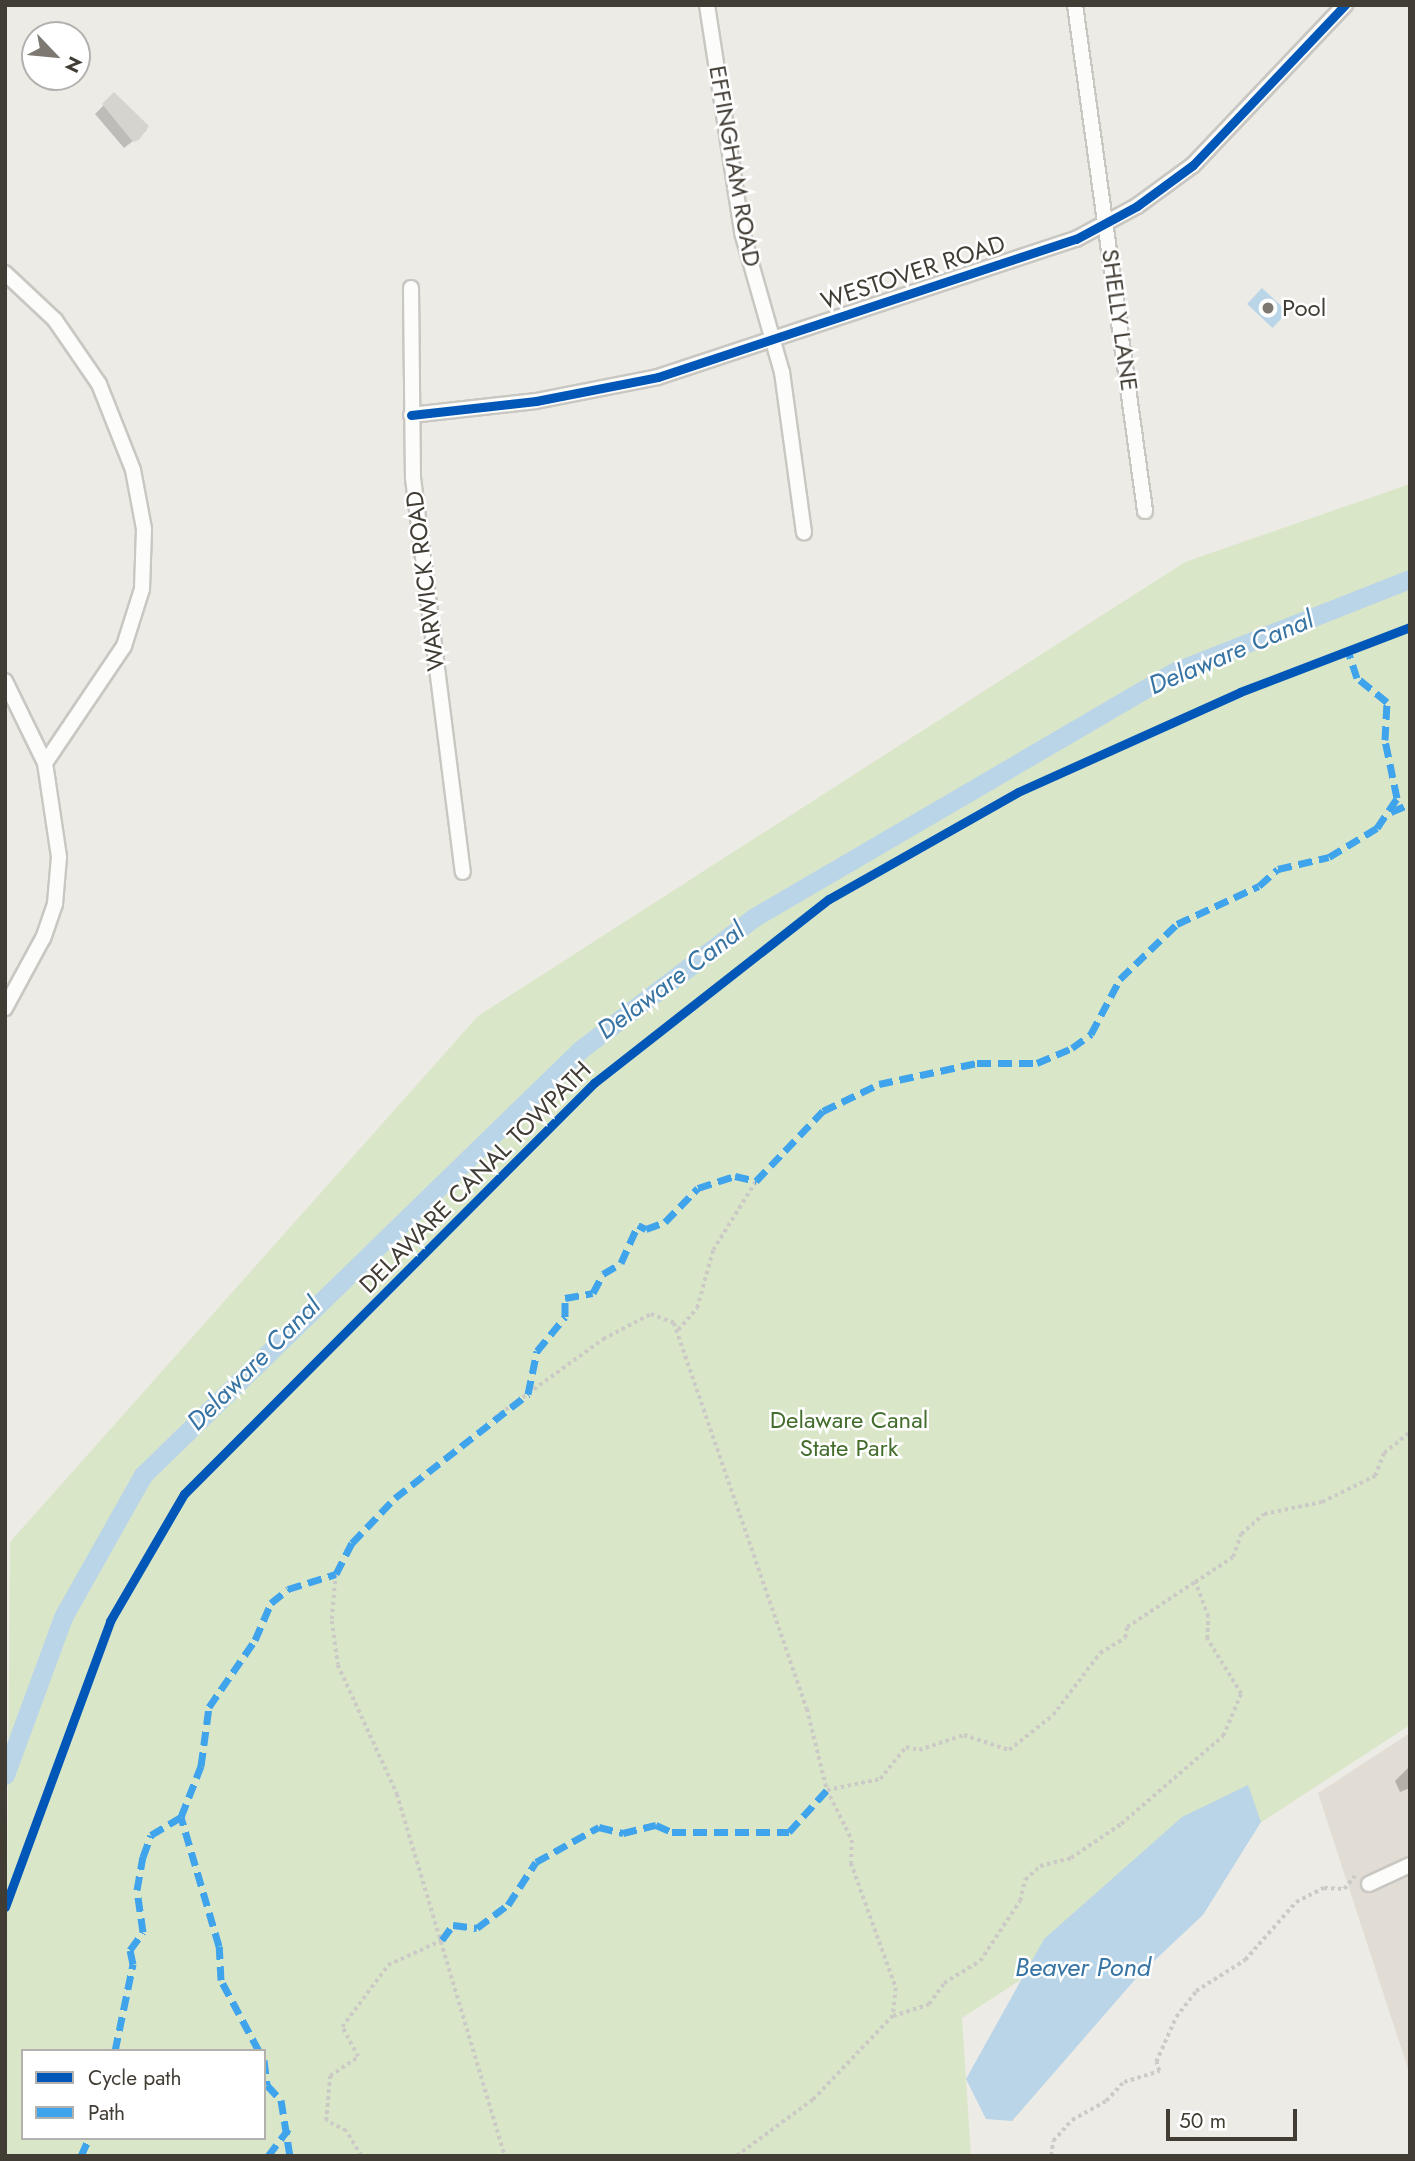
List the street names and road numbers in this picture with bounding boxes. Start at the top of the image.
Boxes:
street label: EFFINGHAM ROAD [703,63,767,269]
street label: WESTOVER ROAD [817,229,1009,315]
street label: SHELLY LANE [1096,247,1144,393]
street label: WARWICK ROAD [400,489,450,673]
street label: DELAWARE CANAL TOWPATH [353,1055,597,1299]

